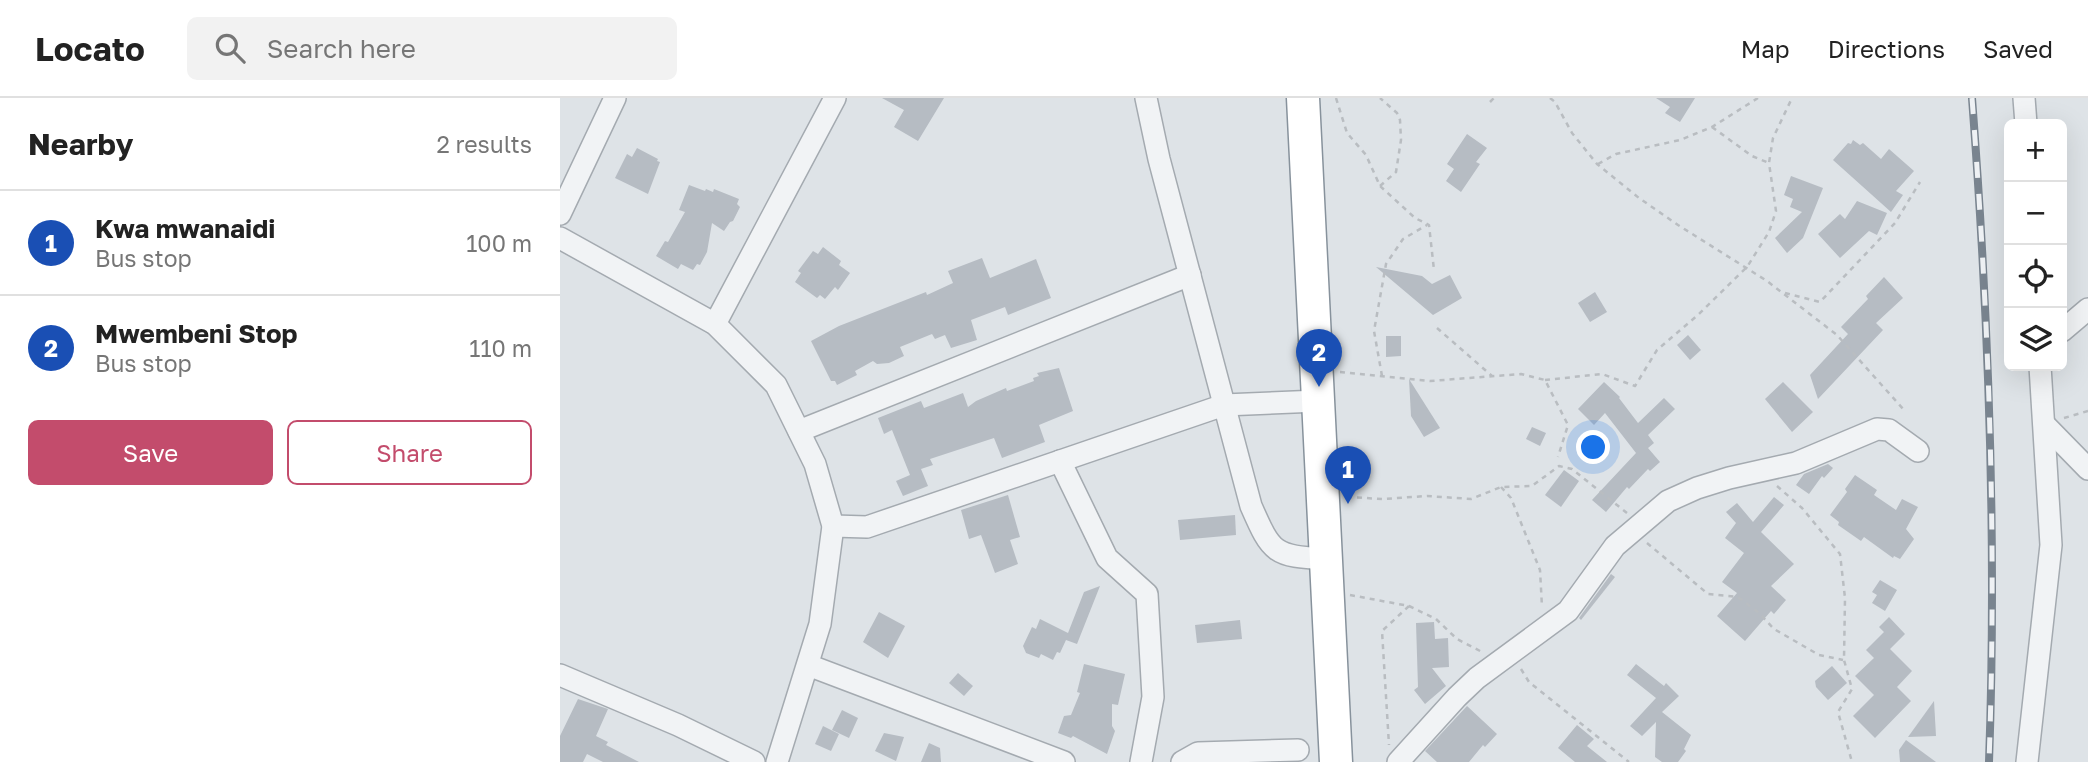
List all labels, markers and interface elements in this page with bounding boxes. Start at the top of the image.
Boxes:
search box [187,17,677,80]
text: Locato [35,29,145,68]
icon: search [211,29,249,67]
text: Search here [267,33,416,64]
text: Map [1741,34,1790,63]
text: Directions [1828,34,1945,63]
text: Saved [1983,34,2053,63]
map controls [2004,119,2067,371]
button: + [2004,119,2067,182]
text: Nearby [28,126,133,162]
text: 2 results [436,130,532,158]
button: − [2004,182,2067,245]
text: Kwa mwanaidi [95,213,275,244]
text: 1 [45,229,57,257]
text: 100 m [466,229,532,257]
text: Bus stop [95,244,192,272]
button: locate [2004,245,2067,308]
button: layers [2004,308,2067,371]
text: Mwembeni Stop [95,318,298,349]
pin: 2 [1296,329,1342,387]
text: 2 [44,334,58,362]
text: 110 m [469,334,532,362]
text: Bus stop [95,349,192,377]
button: Save [28,420,273,485]
button: Share [287,420,532,485]
your location [1576,430,1610,464]
pin: 1 [1325,446,1371,504]

